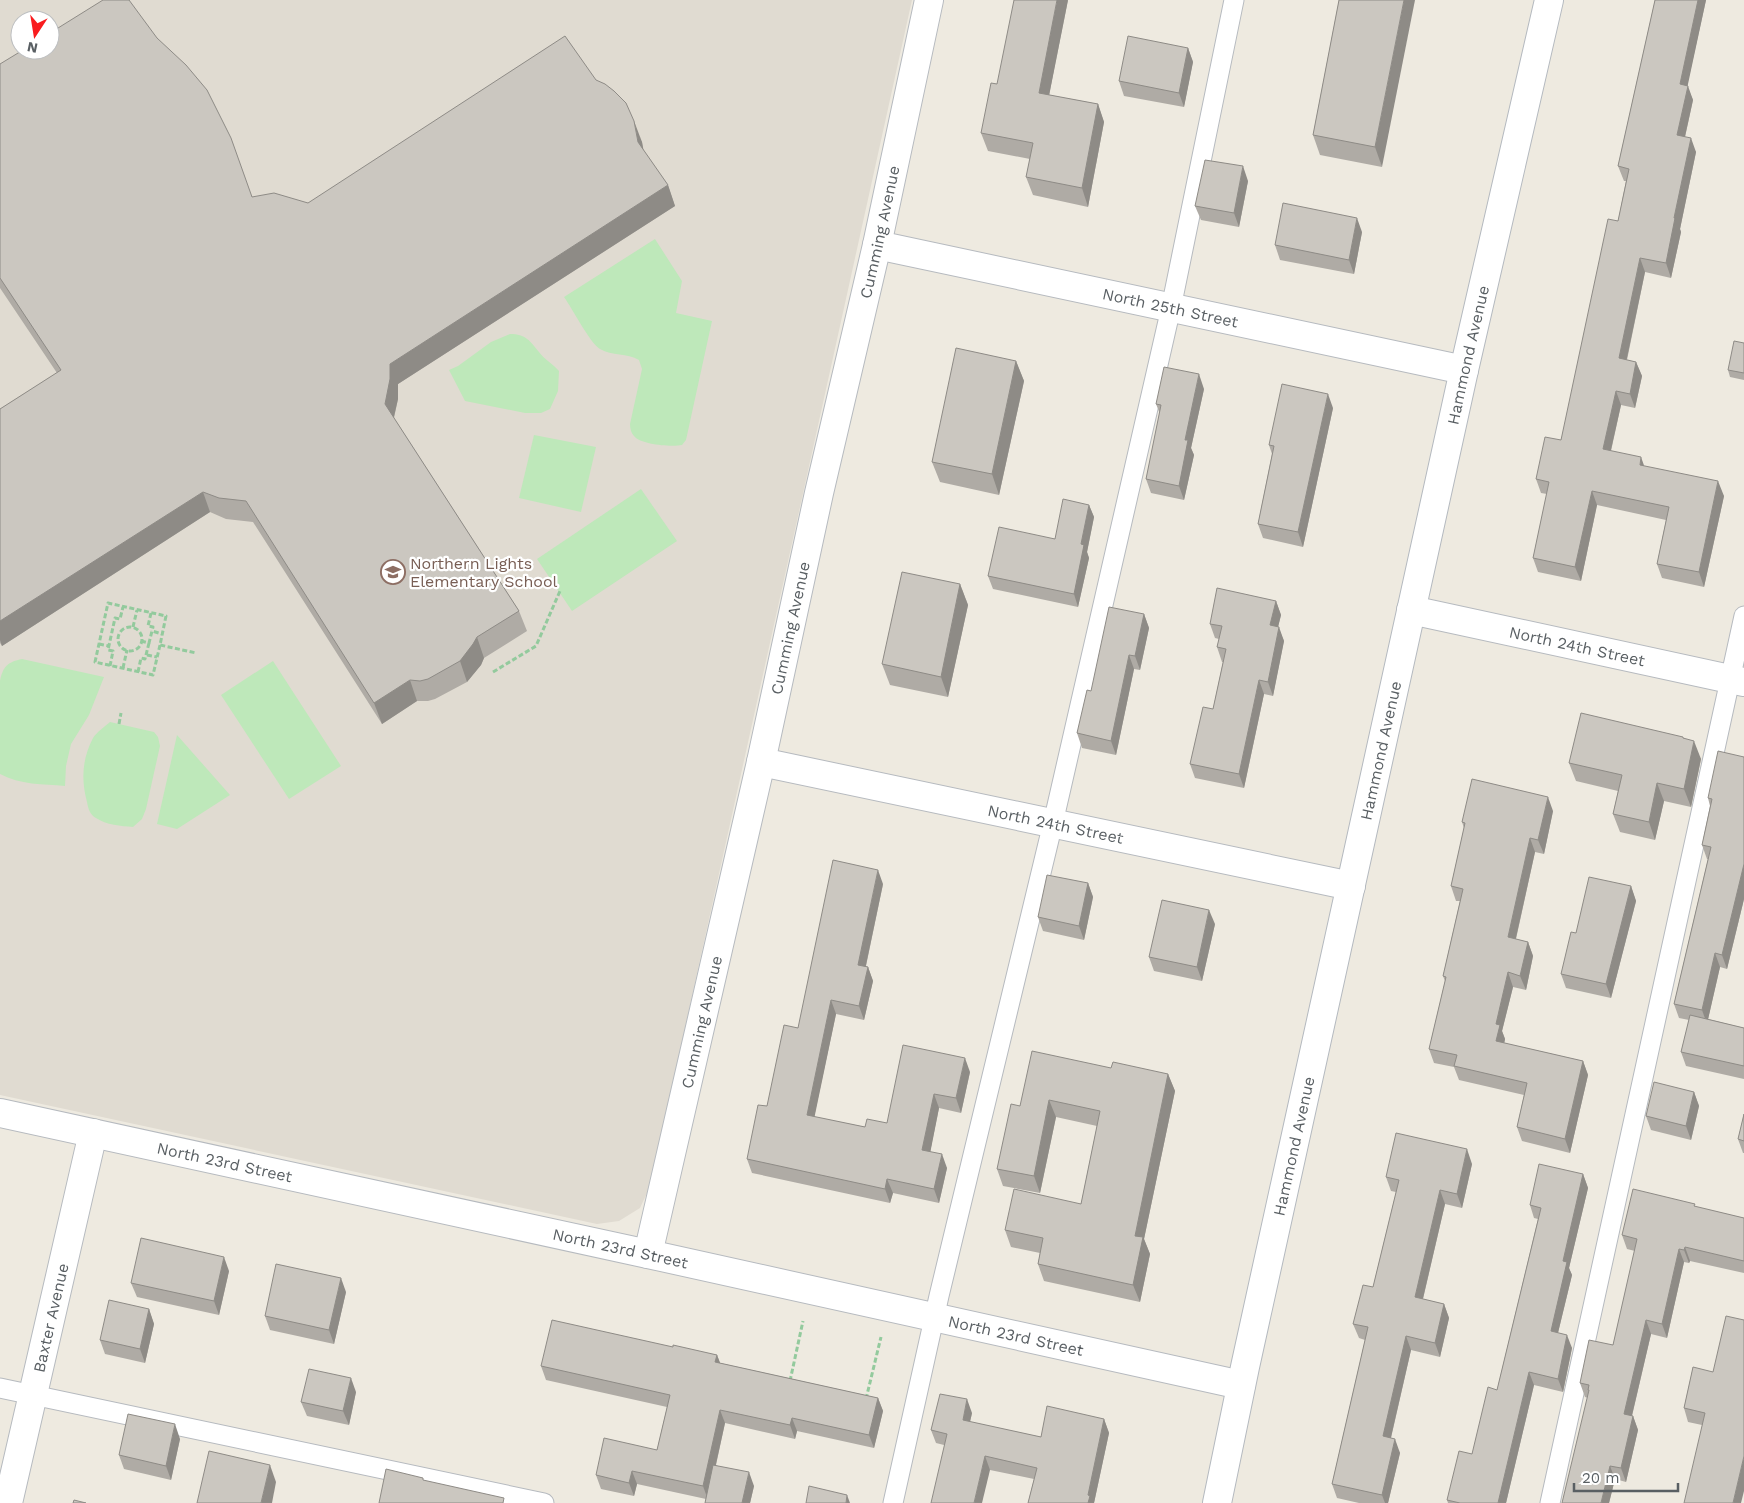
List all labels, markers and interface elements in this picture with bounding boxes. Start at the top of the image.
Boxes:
north arrow [10,10,60,60]
text: N [26,39,39,57]
street label: Cumming Avenue [855,164,903,300]
street label: North 25th Street [1101,284,1240,331]
street label: Hammond Avenue [1443,284,1493,426]
place label: Northern Lights Elementary School [410,554,558,591]
school or university icon: Northern Lights Elementary School [380,559,406,585]
street label: Cumming Avenue [766,560,813,696]
street label: North 24th Street [1508,622,1647,670]
street label: Hammond Avenue [1356,679,1405,822]
street label: North 24th Street [986,800,1125,847]
street label: Cumming Avenue [677,954,726,1090]
street label: Hammond Avenue [1269,1075,1318,1218]
street label: North 23rd Street [155,1138,294,1186]
street label: North 23rd Street [551,1224,690,1272]
street label: Baxter Avenue [29,1261,72,1374]
street label: North 23rd Street [947,1311,1086,1360]
scale bar [1574,1460,1678,1492]
text: 20 m [1582,1469,1620,1487]

